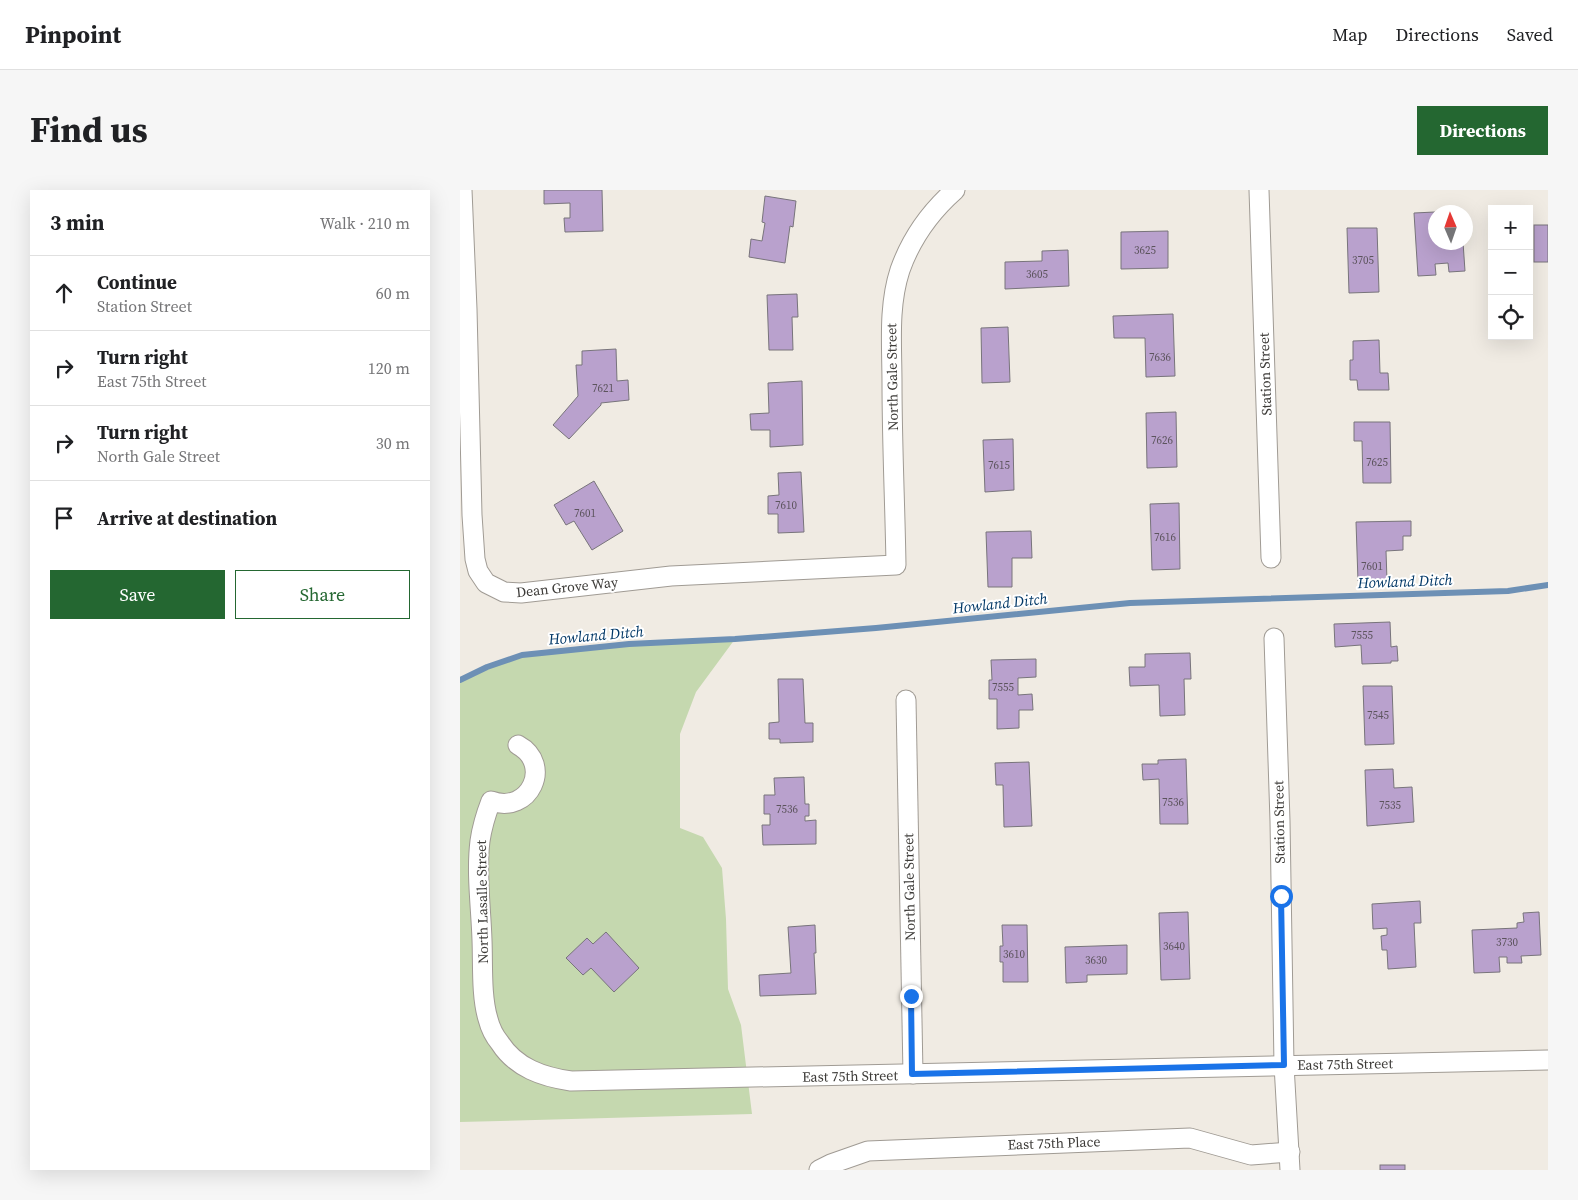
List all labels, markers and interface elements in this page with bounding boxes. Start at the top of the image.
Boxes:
text: Pinpoint [25,18,121,51]
text: Map [1332,22,1368,47]
text: Directions [1396,22,1479,47]
text: Saved [1507,22,1553,47]
text: Find us [30,106,148,154]
button: Directions [1417,106,1548,155]
north arrow [1428,205,1473,250]
map controls [1488,205,1533,340]
button: + [1488,205,1533,250]
text: 3 min [50,208,105,237]
text: Walk · 210 m [320,212,410,234]
house number: 3625 [1134,243,1156,258]
button: − [1488,250,1533,295]
house number: 3705 [1352,253,1374,268]
house number: 3605 [1026,267,1048,282]
text: Continue [97,269,177,295]
icon: ahead [50,279,78,307]
text: 60 m [376,282,410,304]
text: Station Street [97,295,192,317]
button: locate [1488,295,1533,340]
street label: North Gale Street [881,323,903,431]
street label: Station Street [1254,332,1276,416]
text: Turn right [97,344,188,370]
house number: 7636 [1149,350,1171,365]
icon: right [50,354,78,382]
text: 120 m [368,357,410,379]
text: East 75th Street [97,370,207,392]
house number: 7621 [592,381,614,396]
text: Turn right [97,419,188,445]
icon: right [50,429,78,457]
text: 30 m [376,432,410,454]
house number: 7626 [1151,433,1173,448]
text: North Gale Street [97,445,220,467]
house number: 7625 [1366,455,1388,470]
house number: 7615 [988,458,1010,473]
house number: 7610 [775,498,797,513]
icon: arrive [50,504,78,532]
text: Arrive at destination [97,505,277,531]
house number: 7601 [574,506,596,521]
house number: 7616 [1154,530,1176,545]
house number: 7601 [1361,559,1383,574]
water label: Howland Ditch [1356,569,1453,593]
button: Save [50,570,225,619]
button: Share [235,570,410,619]
street label: Dean Grove Way [515,572,620,602]
water label: Howland Ditch [951,588,1048,619]
water label: Howland Ditch [547,620,644,650]
house number: 7555 [1351,628,1373,643]
house number: 7555 [992,680,1014,695]
house number: 7545 [1367,708,1389,723]
street label: Station Street [1268,780,1290,864]
house number: 7536 [1162,795,1184,810]
house number: 7535 [1379,798,1401,813]
house number: 7536 [776,802,798,817]
street label: North Gale Street [898,833,920,941]
street label: North Lasalle Street [471,839,493,964]
route start [1270,885,1293,908]
house number: 3730 [1496,935,1518,950]
house number: 3640 [1163,939,1185,954]
house number: 3610 [1003,947,1025,962]
house number: 3630 [1085,953,1107,968]
route end [900,985,923,1008]
street label: East 75th Street [1297,1053,1394,1075]
street label: East 75th Street [802,1065,899,1087]
street label: East 75th Place [1007,1131,1101,1155]

